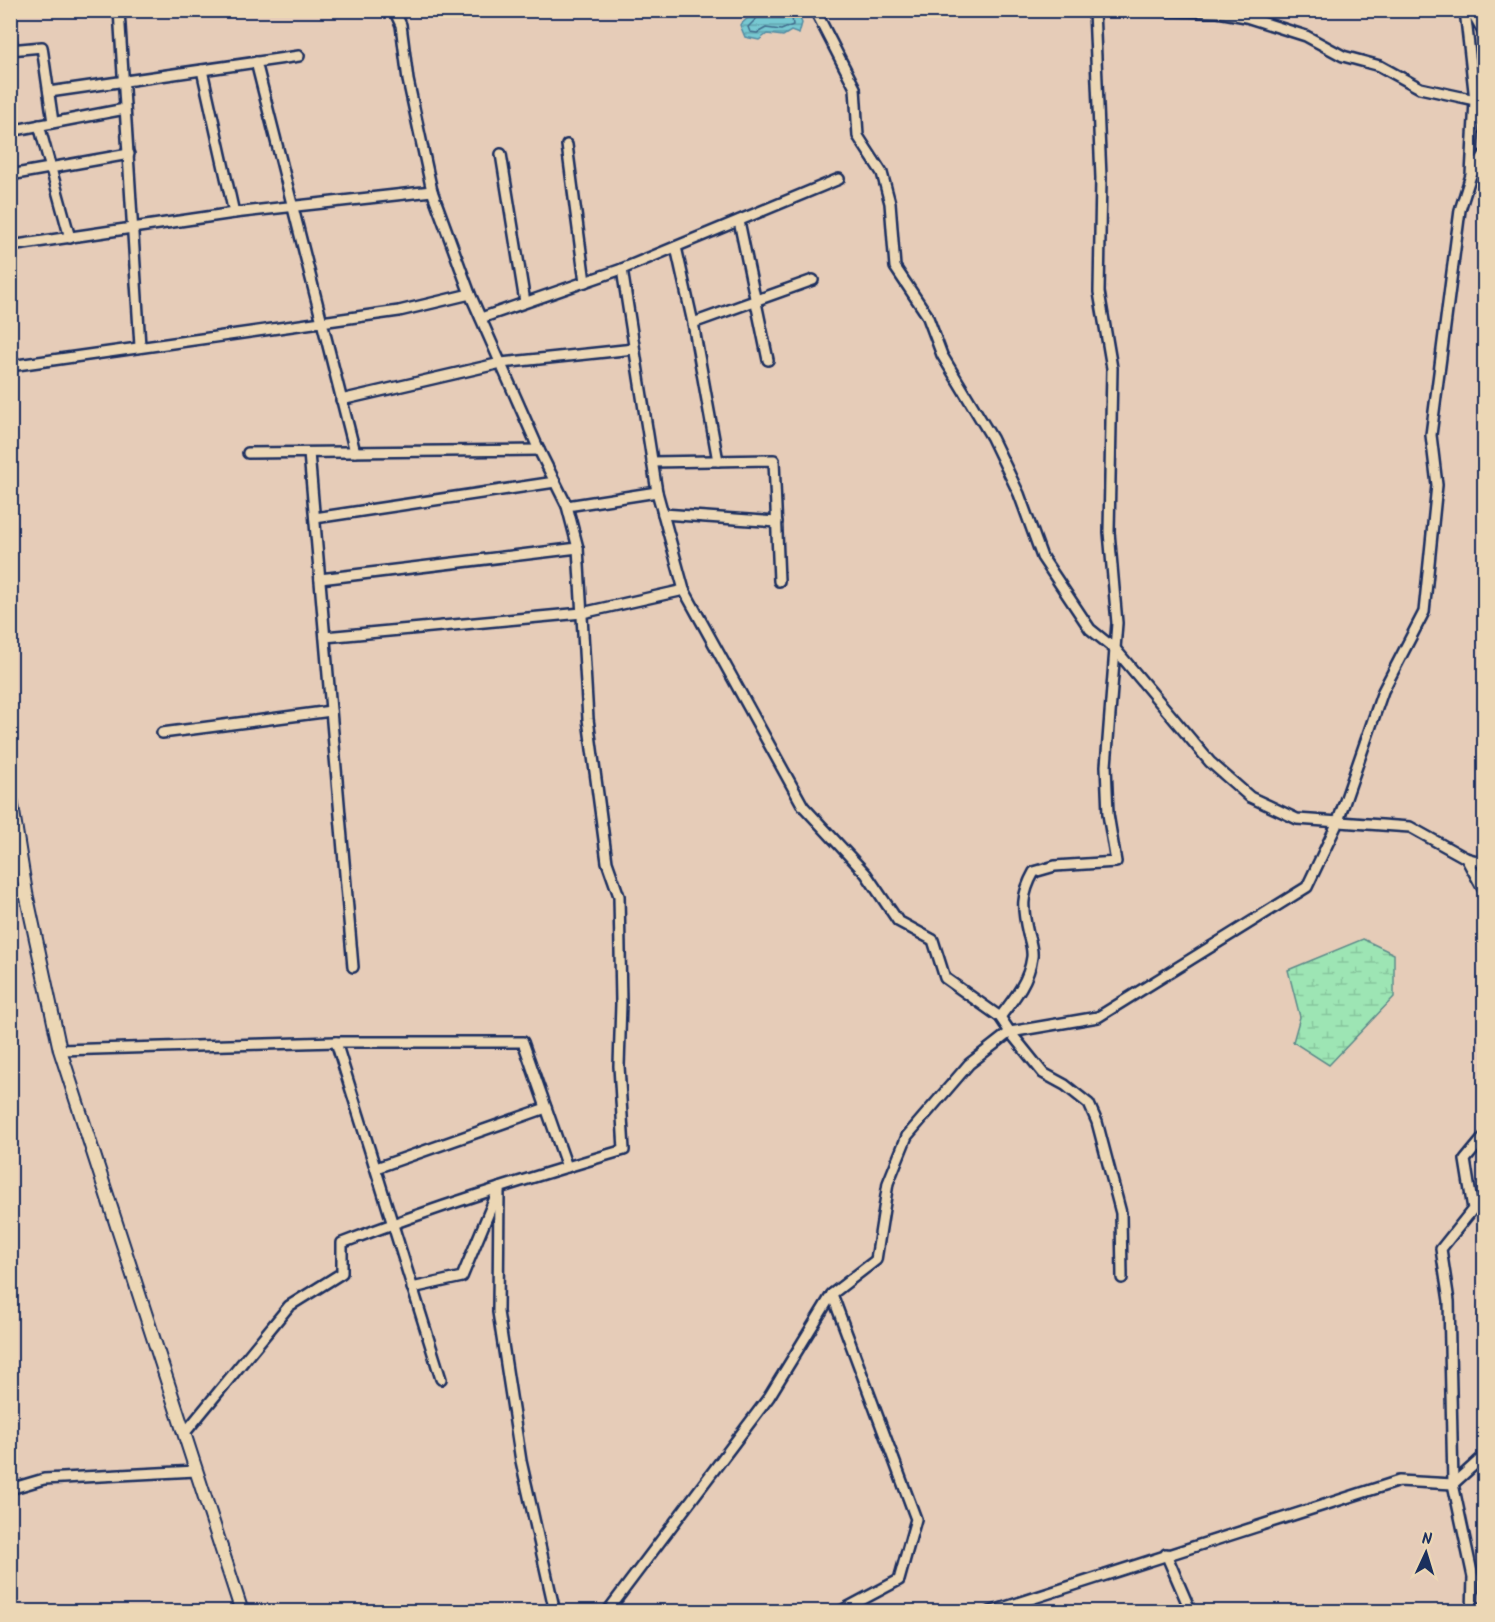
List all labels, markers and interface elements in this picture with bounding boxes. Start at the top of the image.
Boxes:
north arrow [1396,1523,1456,1583]
text: N [1421,1527,1433,1552]

